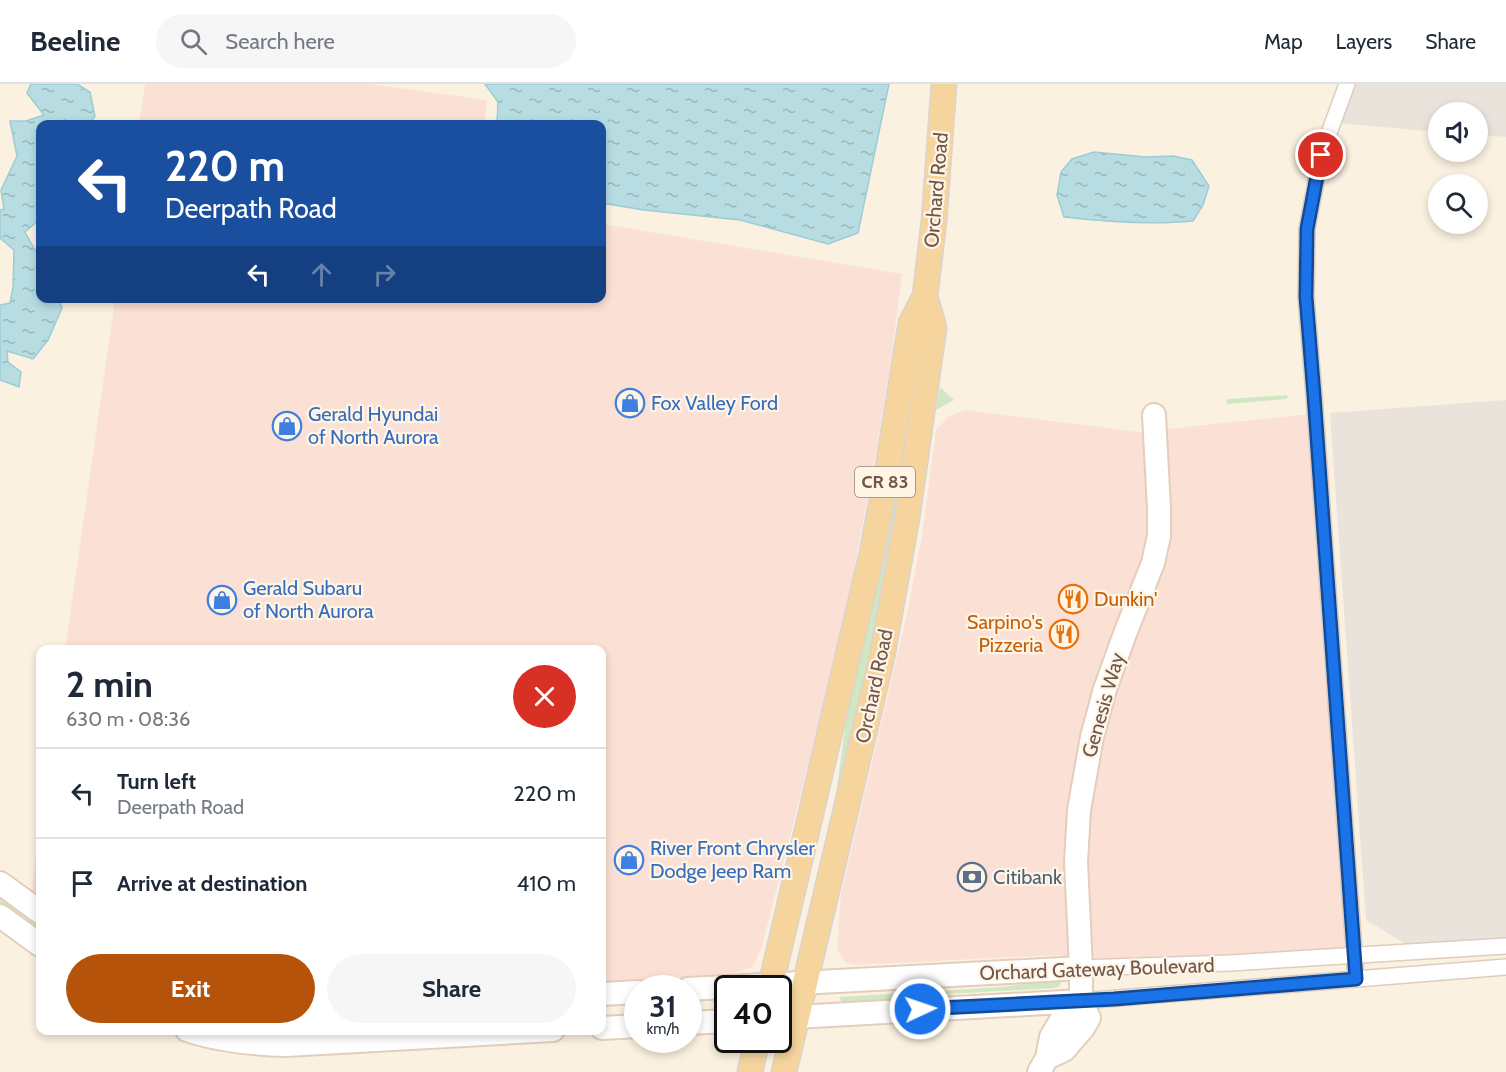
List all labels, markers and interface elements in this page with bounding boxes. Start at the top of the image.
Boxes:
search box [156,14,576,68]
text: Beeline [30,24,120,58]
icon: search [177,25,210,58]
text: Search here [225,28,335,55]
text: Map [1264,29,1303,54]
text: Layers [1336,29,1392,54]
text: Share [1425,29,1476,54]
map controls [1428,102,1488,234]
button: sound [1428,102,1488,162]
pin [1295,129,1346,180]
street label: Orchard Road [919,131,953,249]
icon: arrive [1304,138,1337,171]
text: 220 m [165,140,285,192]
icon: left [66,144,144,222]
button: search [1428,174,1488,234]
text: Deerpath Road [165,192,337,225]
icon: left [242,258,275,291]
icon: ahead [305,258,338,291]
icon: right [368,258,401,291]
shop icon: Fox Valley Ford [614,387,646,419]
place label: Fox Valley Ford [651,391,778,415]
place label: Gerald Hyundai of North Aurora [308,402,439,449]
shop icon: Gerald Hyundai of North Aurora [271,410,303,442]
road number: CR 83 [855,467,915,497]
place label: Gerald Subaru of North Aurora [243,576,374,623]
restaurant icon: Dunkin' [1057,583,1089,615]
shop icon: Gerald Subaru of North Aurora [206,584,238,616]
place label: Dunkin' [1094,587,1158,611]
place label: Sarpino's Pizzeria [967,610,1043,657]
restaurant icon: Sarpino's Pizzeria [1048,618,1080,650]
street label: Orchard Road [850,627,898,745]
street label: Genesis Way [1077,650,1129,760]
text: 2 min [66,662,153,706]
button: close [513,665,576,728]
text: 630 m · 08:36 [66,707,190,731]
text: Turn left [117,768,196,795]
icon: left [66,777,99,810]
text: 220 m [513,780,576,807]
text: Deerpath Road [117,795,244,819]
place label: River Front Chrysler Dodge Jeep Ram [650,836,815,883]
shop icon: River Front Chrysler Dodge Jeep Ram [613,844,645,876]
bank icon: Citibank [956,861,988,893]
place label: Citibank [993,865,1062,889]
icon: arrive [66,867,99,900]
text: Arrive at destination [117,870,307,897]
text: 410 m [517,870,576,897]
street label: Orchard Gateway Boulevard [979,953,1215,985]
button: Exit [66,954,315,1023]
button: Share [327,954,576,1023]
speed limit sign: 40 [714,975,792,1053]
position arrow [888,977,952,1041]
text: 31 [649,988,677,1025]
text: km/h [647,1020,679,1038]

